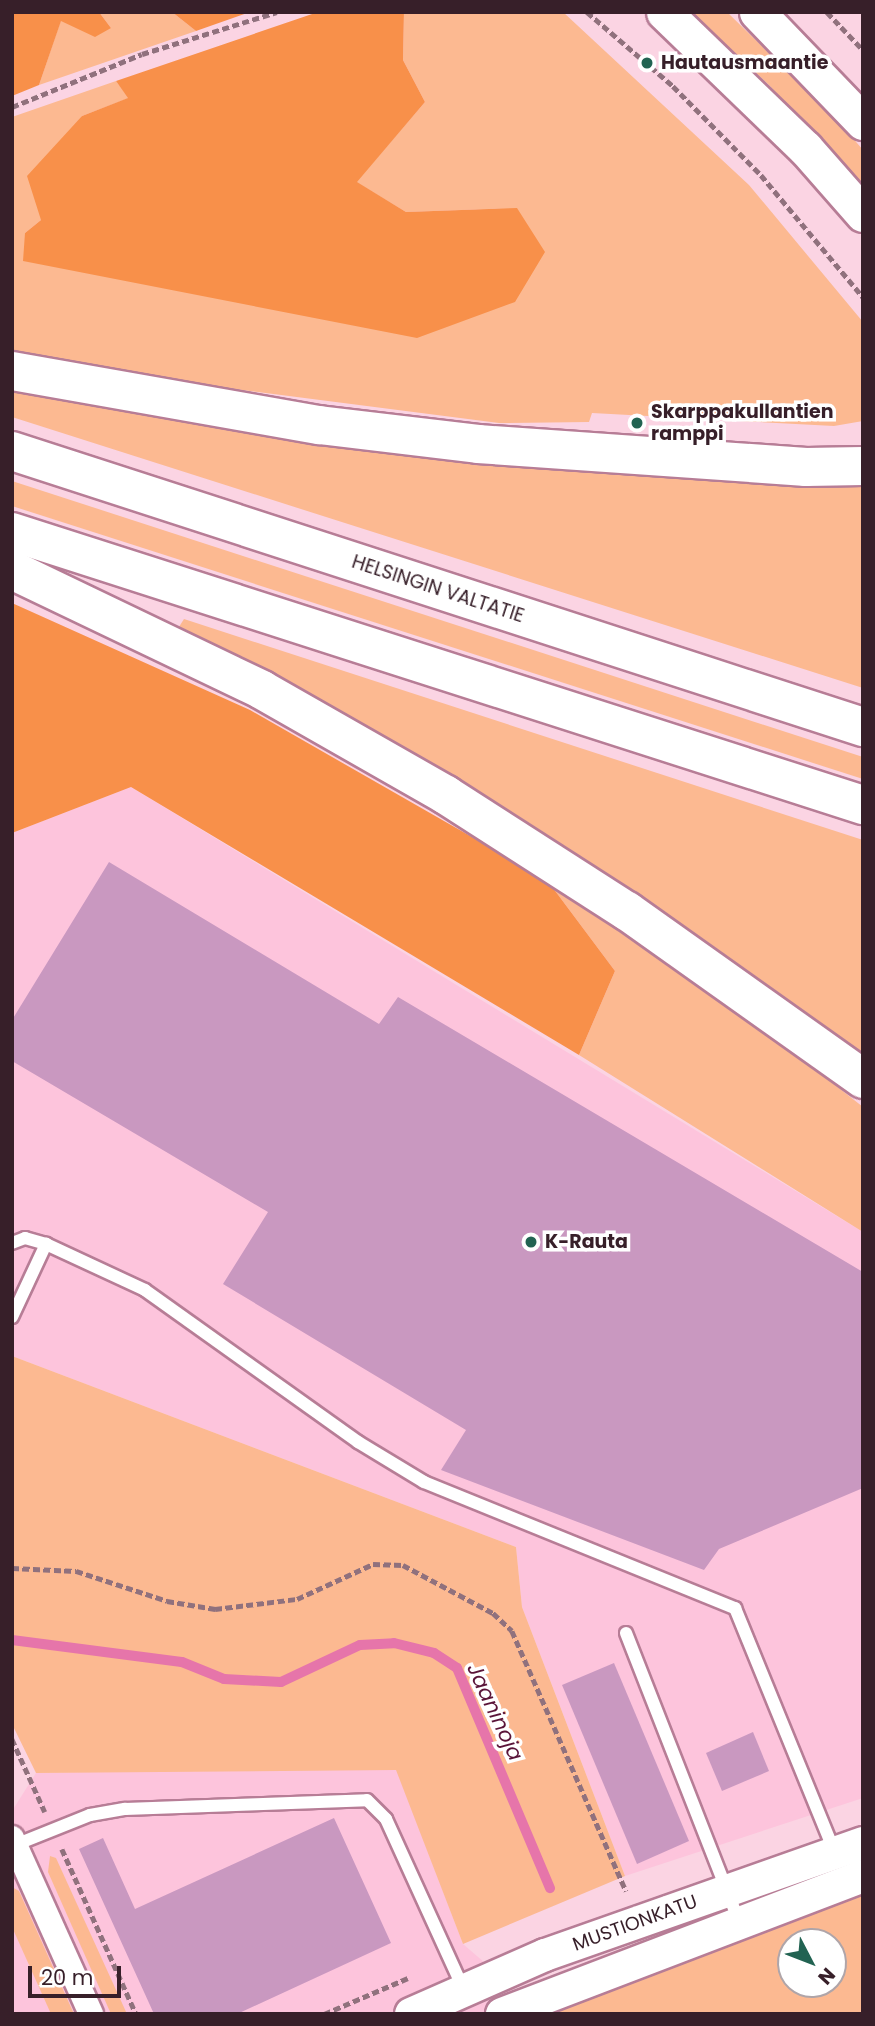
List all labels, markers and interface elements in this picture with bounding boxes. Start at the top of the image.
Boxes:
place label: Hautausmaantie [661,52,828,74]
marker: Hautausmaantie [639,55,655,71]
place label: Skarppakullantien ramppi [651,401,833,445]
marker: Skarppakullantien ramppi [629,415,645,431]
street label: HELSINGIN VALTATIE [349,550,527,628]
place label: K-Rauta [545,1231,628,1253]
marker: K-Rauta [523,1234,539,1250]
water label: Jaaninoja [462,1659,528,1765]
street label: MUSTIONKATU [570,1890,700,1956]
north arrow [777,1928,847,1998]
scale bar [32,1952,124,1996]
text: N [812,1962,841,1990]
text: 20 m [41,1963,94,1992]

